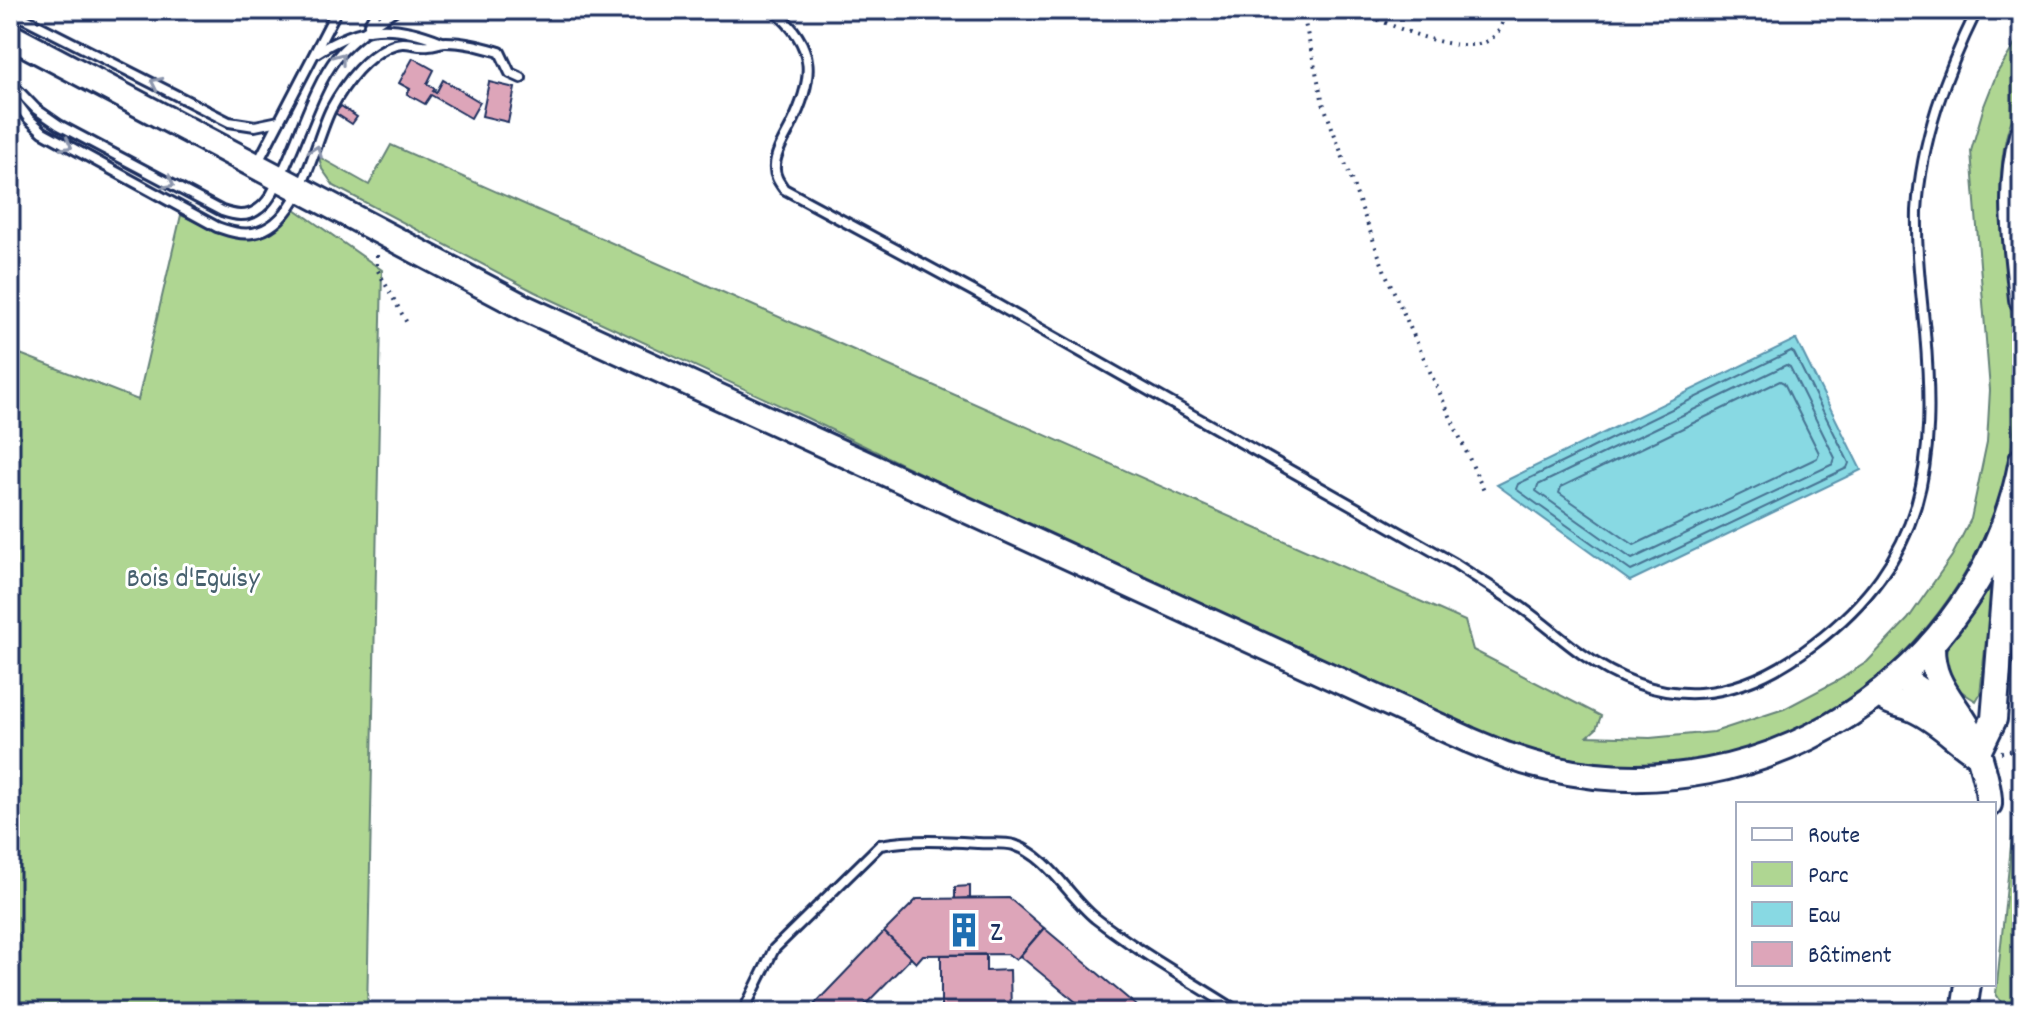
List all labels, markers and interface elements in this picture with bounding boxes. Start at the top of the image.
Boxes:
one-way arrow [330,52,344,67]
one-way arrow [149,77,164,93]
one-way arrow [58,136,73,151]
one-way arrow [306,145,323,159]
one-way arrow [160,173,174,189]
park label: Bois d'Eguisy [126,561,260,601]
legend [1736,802,1996,986]
text: Route [1808,820,1860,854]
text: Parc [1808,860,1849,894]
text: Eau [1808,900,1841,934]
building icon: Z [945,911,983,949]
place label: Z [990,915,1003,955]
text: Bâtiment [1808,940,1892,974]

